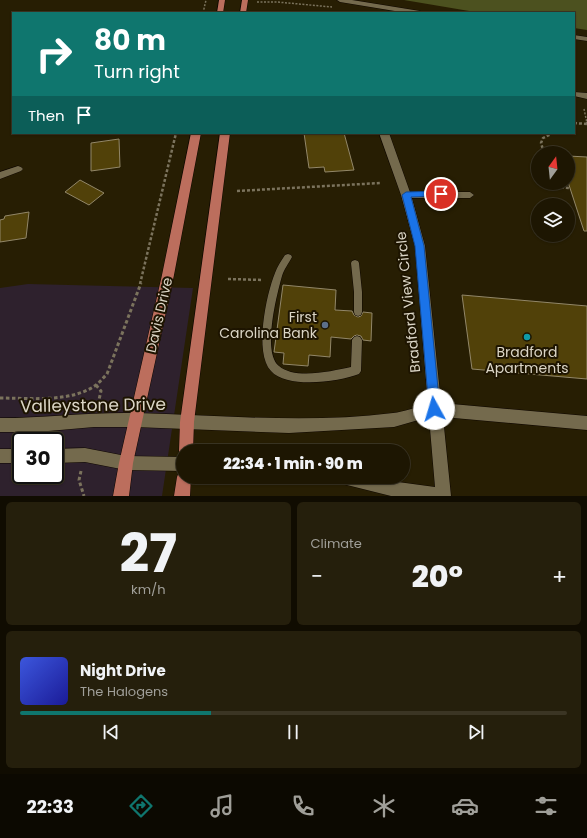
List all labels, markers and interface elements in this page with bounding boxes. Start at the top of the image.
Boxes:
text: 80 m [94,21,166,60]
icon: right [28,28,80,80]
text: Turn right [94,59,180,84]
icon: arrive [73,104,95,126]
text: Then [28,105,65,126]
north arrow [531,146,575,190]
map controls [531,146,575,242]
pin [424,177,458,211]
icon: arrive [430,183,452,205]
button: layers [531,198,575,242]
street label: Bradford View Circle [391,230,425,373]
street label: Davis Drive [141,275,177,355]
place label: First Carolina Bank [219,307,318,343]
marker: First Carolina Bank [320,320,330,330]
marker: Bradford Apartments [522,332,532,342]
place label: Bradford Apartments [485,342,569,378]
position arrow [413,388,455,430]
street label: Valleystone Drive [20,392,166,418]
speed limit sign: 30 [12,432,64,484]
text: 22:34 · 1 min · 90 m [223,453,363,474]
text: 27 [119,517,177,590]
text: Climate [311,534,362,553]
text: 20° [412,555,463,598]
text: − [311,561,323,592]
text: + [552,561,567,592]
text: km/h [131,580,166,599]
text: Night Drive [80,660,166,681]
text: The Halogens [80,682,168,701]
icon: previous [100,721,122,743]
icon: pause [282,721,304,743]
icon: next [465,721,487,743]
icon: directions [127,792,155,820]
icon: music [208,792,236,820]
icon: phone [289,792,317,820]
icon: climate [370,792,398,820]
icon: car [451,792,479,820]
icon: filters [532,792,560,820]
text: 22:33 [27,794,74,819]

